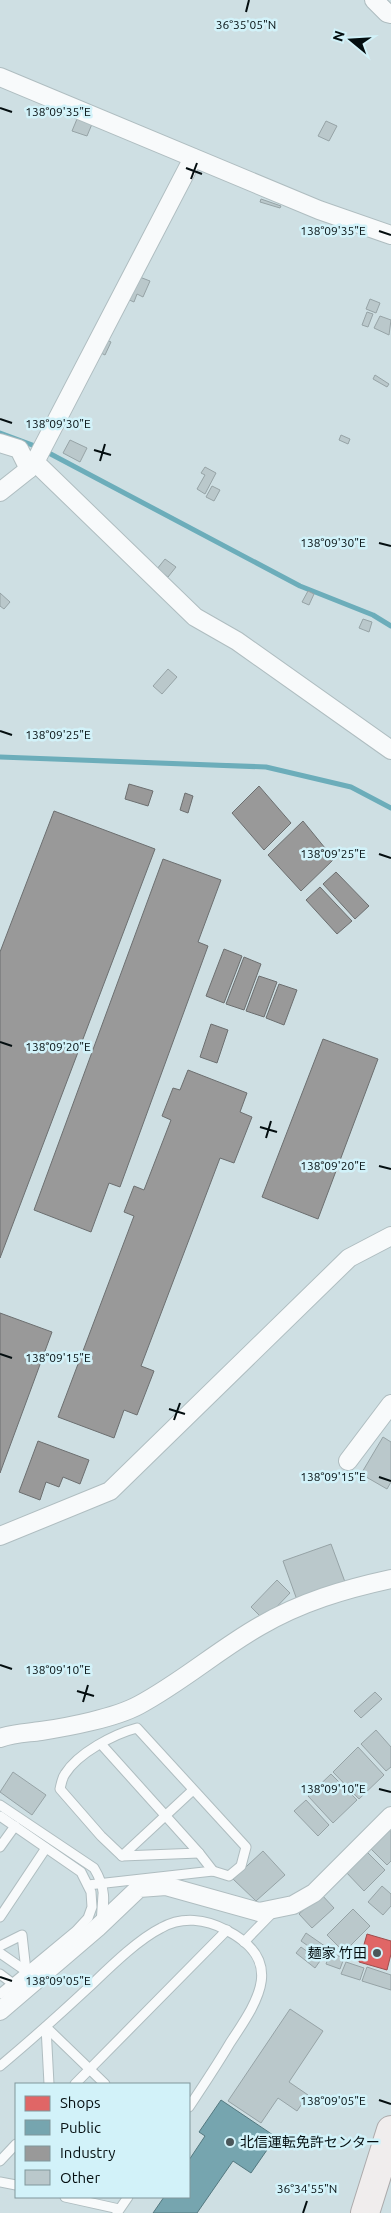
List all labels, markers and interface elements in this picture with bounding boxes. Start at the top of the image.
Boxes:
north arrow [326,15,376,65]
text: 36°35'05"N [216,18,276,31]
text: N [329,29,348,43]
text: 138°09'35"E [25,105,91,118]
text: 138°09'35"E [300,224,366,237]
text: 138°09'30"E [25,417,91,430]
text: 138°09'30"E [300,536,366,549]
text: 138°09'25"E [25,728,91,741]
text: 138°09'25"E [300,847,366,860]
text: 138°09'20"E [25,1040,91,1053]
text: 138°09'20"E [300,1159,366,1172]
text: 138°09'15"E [25,1351,91,1364]
text: 138°09'15"E [300,1470,366,1483]
text: 138°09'10"E [25,1663,91,1676]
text: 138°09'10"E [300,1782,366,1795]
place label: 麺家 竹田 [308,1945,367,1961]
marker: 麺家 竹田 [371,1947,383,1959]
text: 138°09'05"E [25,1974,91,1987]
legend [15,2083,190,2198]
text: Shops [60,2094,101,2111]
text: 138°09'05"E [300,2094,366,2107]
text: Public [60,2119,101,2136]
place label: 北信運転免許センター [240,2134,380,2150]
marker: 北信運転免許センター [224,2136,236,2148]
text: Industry [60,2144,115,2161]
text: Other [60,2169,100,2186]
text: 36°34'55"N [277,2182,337,2195]

